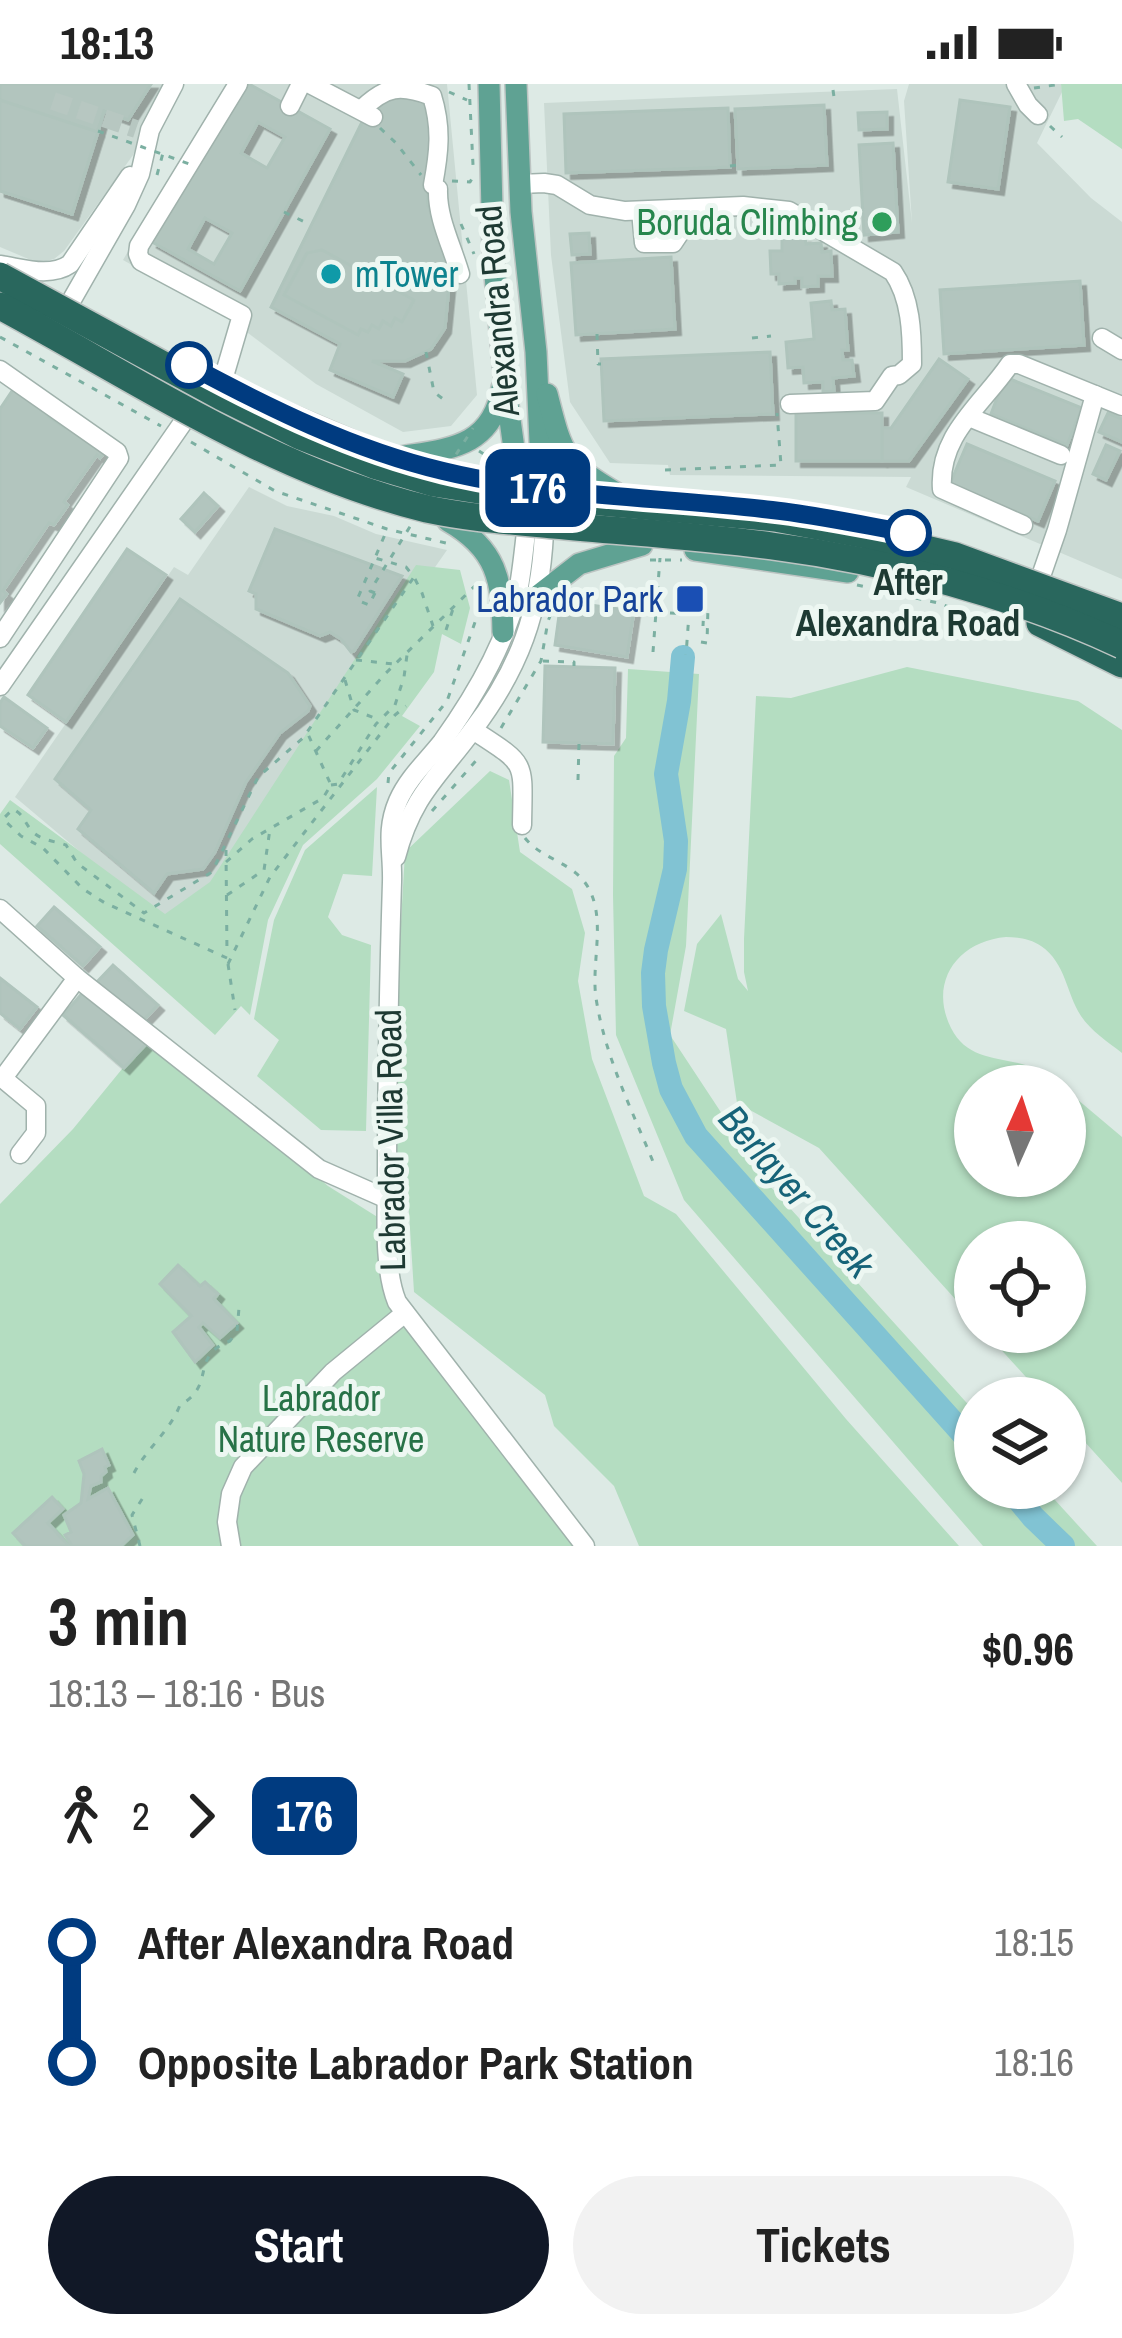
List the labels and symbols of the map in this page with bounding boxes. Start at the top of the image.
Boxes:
place label: Boruda Climbing [636,198,859,246]
street label: Alexandra Road [464,203,530,420]
marker: Boruda Climbing [869,209,895,235]
place label: mTower [355,250,458,298]
marker: mTower [318,261,344,287]
unlabelled marker [167,343,211,387]
line badge: 176 [469,449,607,527]
marker: After Alexandra Road [886,511,930,555]
place label: After Alexandra Road [796,558,1020,647]
place label: Labrador Park [476,575,663,623]
marker: Labrador Park [674,583,706,615]
street label: Labrador Villa Road [364,1009,416,1271]
north arrow [954,1065,1086,1197]
water label: Berlayer Creek [707,1093,887,1289]
park label: Labrador Nature Reserve [218,1374,424,1463]

